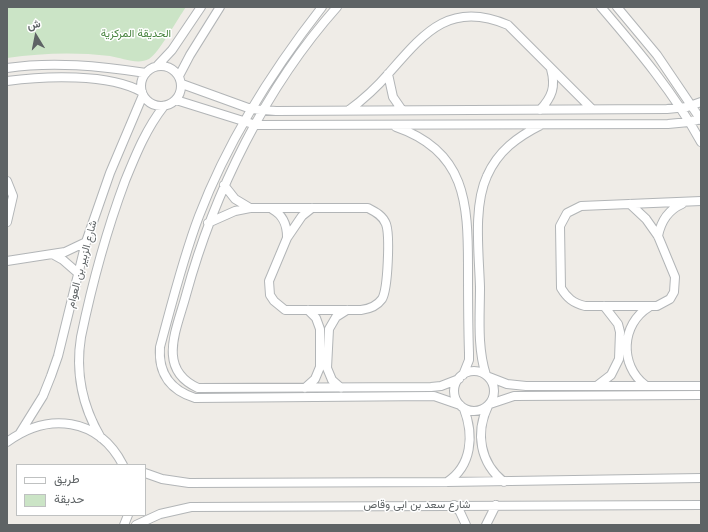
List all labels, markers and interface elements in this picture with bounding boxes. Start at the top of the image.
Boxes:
north arrow [16,16,56,56]
text: ش [26,16,42,32]
park label: الحديقة المركزية [101,27,171,41]
street label: شارع الزبير بن العوام [64,219,100,309]
legend [16,464,146,516]
text: طريق [54,471,79,486]
text: حديقة [54,491,84,506]
street label: شارع سعد بن ابى وقاص [364,498,470,512]

